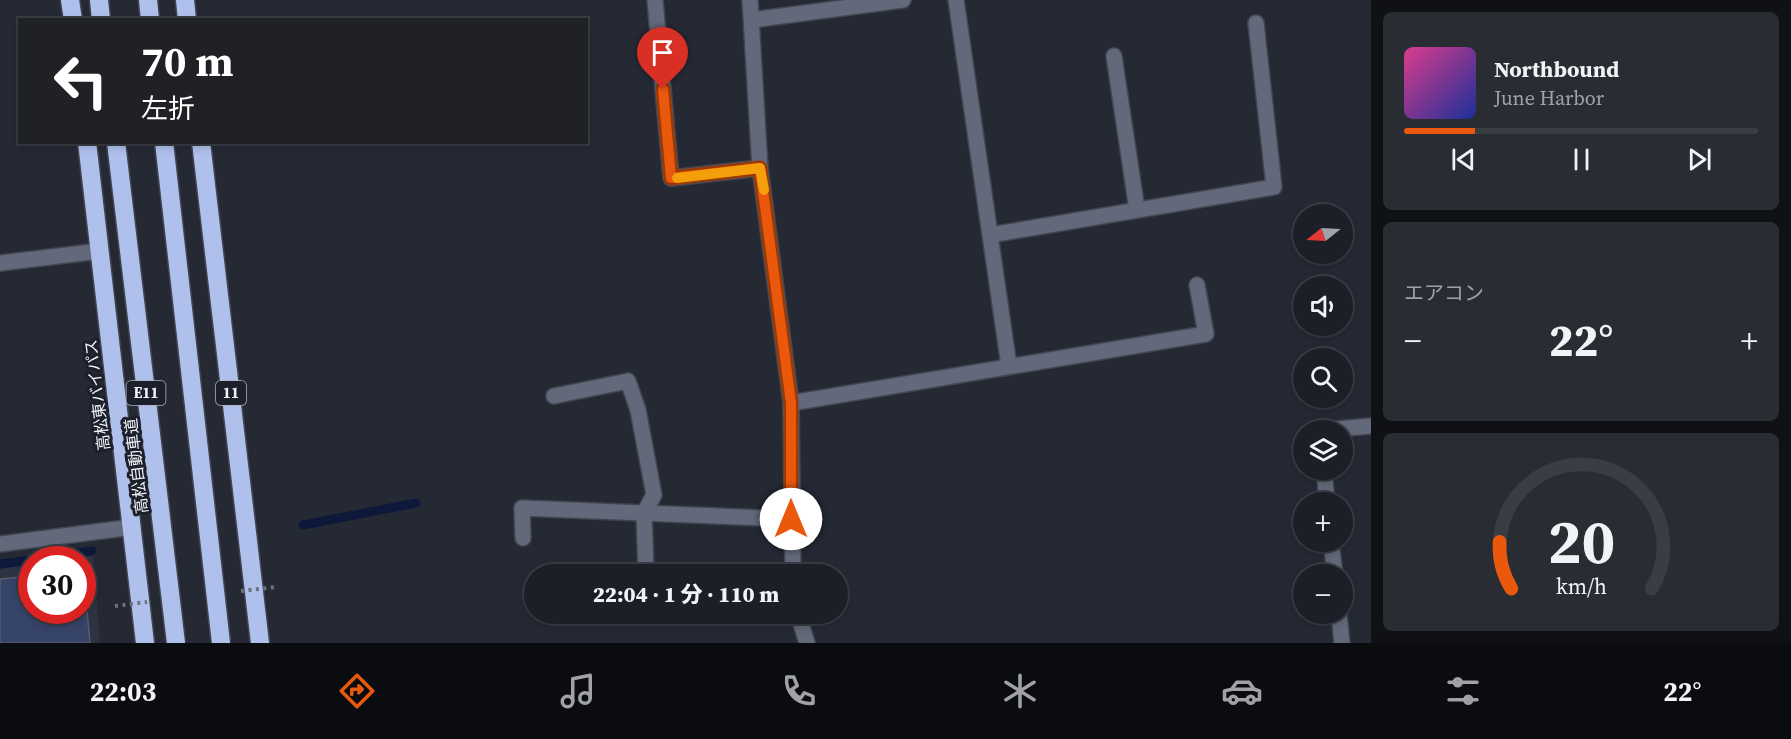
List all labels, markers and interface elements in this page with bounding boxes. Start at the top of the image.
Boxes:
pin [637,27,688,89]
text: 70 m [141,32,234,90]
icon: arrive [646,36,679,69]
icon: left [42,42,120,120]
text: Northbound [1494,54,1619,84]
text: June Harbor [1494,84,1604,112]
text: 左折 [141,90,195,127]
icon: previous [1447,143,1480,176]
icon: pause [1565,143,1598,176]
icon: next [1683,143,1716,176]
north arrow [1293,204,1353,264]
map controls [1293,204,1353,624]
button: sound [1293,276,1353,336]
text: エアコン [1404,279,1484,307]
text: 22° [1549,309,1613,371]
text: − [1404,318,1422,363]
text: + [1740,318,1758,363]
street label: 高松東バイパス [79,338,115,452]
button: search [1293,348,1353,408]
road number: E11 [126,381,166,405]
road number: 11 [216,381,246,405]
street label: 高松自動車道 [119,417,153,515]
button: layers [1293,420,1353,480]
position arrow [759,487,823,551]
button: + [1293,492,1353,552]
text: 20 [1547,498,1615,584]
speed limit sign: 30 [18,546,96,624]
button: − [1293,564,1353,624]
text: km/h [1555,572,1607,601]
text: 22:04 · 1 分 · 110 m [593,579,779,609]
icon: directions [336,670,378,712]
icon: music [557,670,599,712]
icon: phone [778,670,820,712]
icon: climate [999,670,1041,712]
icon: car [1221,670,1263,712]
icon: filters [1442,670,1484,712]
text: 22:03 [90,673,156,710]
text: 22° [1663,673,1701,710]

